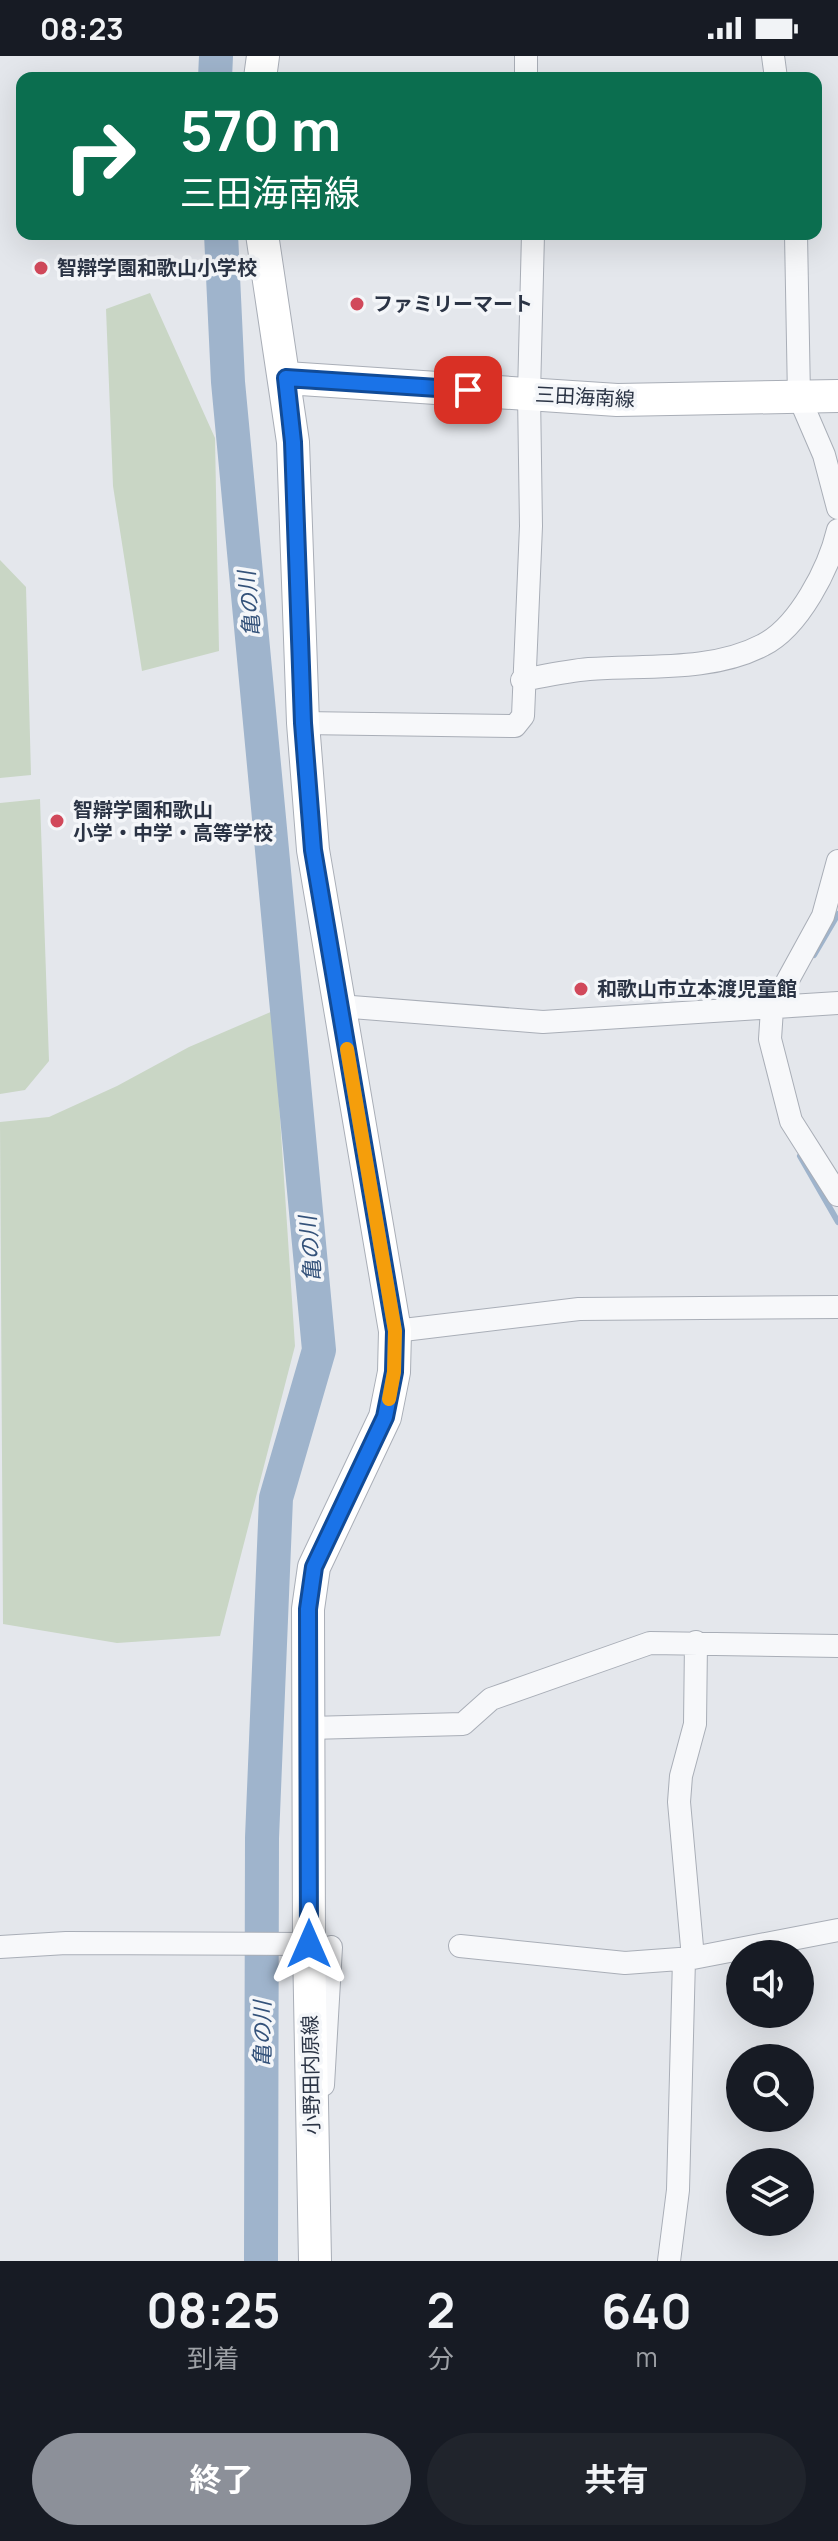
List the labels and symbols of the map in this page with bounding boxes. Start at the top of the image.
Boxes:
place label: 智辯学園和歌山小学校 [57,254,257,281]
marker: 智辯学園和歌山小学校 [32,259,50,277]
place label: ファミリーマート [373,290,533,317]
marker: ファミリーマート [348,295,366,313]
pin [434,356,502,424]
street label: 三田海南線 [534,380,636,413]
water label: 亀の川 [231,568,267,638]
place label: 智辯学園和歌山 小学・中学・高等学校 [73,796,273,846]
marker: 智辯学園和歌山 小学・中学・高等学校 [48,812,66,830]
place label: 和歌山市立本渡児童館 [597,975,797,1002]
marker: 和歌山市立本渡児童館 [572,980,590,998]
water label: 亀の川 [292,1213,328,1283]
position arrow [267,1902,351,1986]
water label: 亀の川 [247,1999,277,2067]
street label: 小野田内原線 [296,2015,325,2135]

